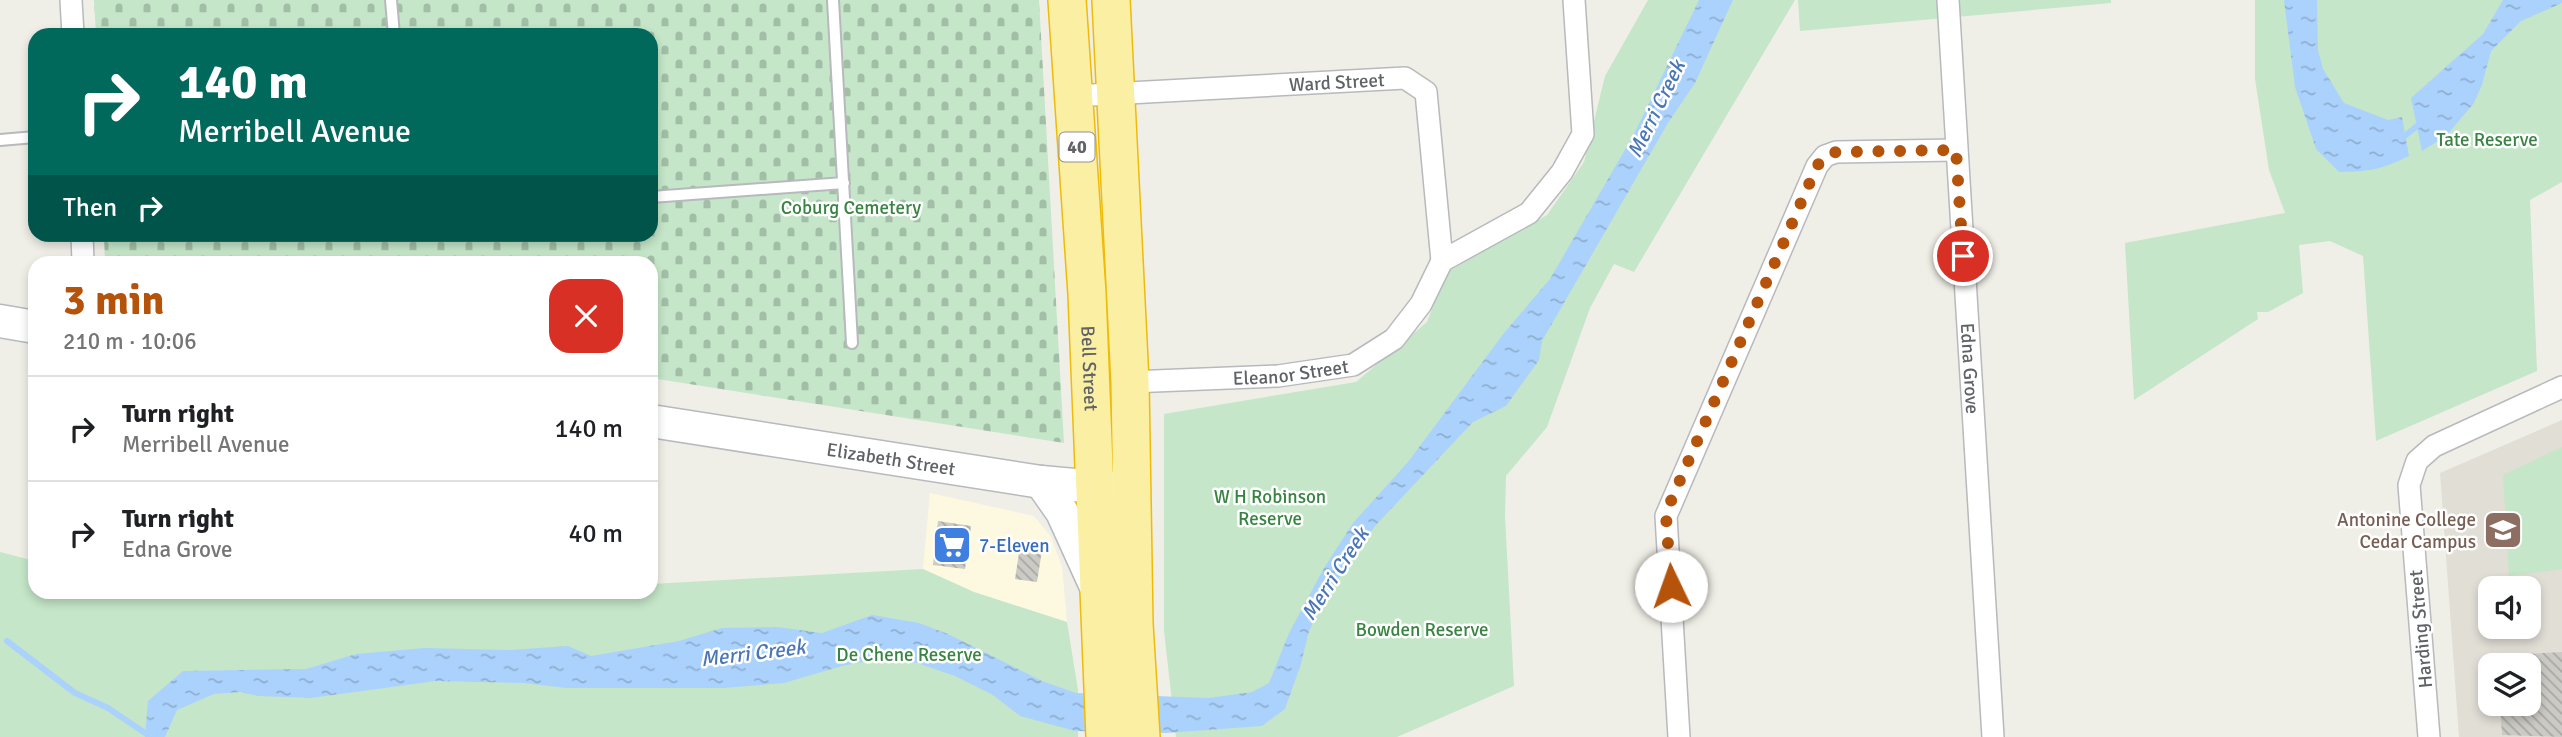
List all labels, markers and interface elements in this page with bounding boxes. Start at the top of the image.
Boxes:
text: 140 m [178,52,308,112]
water label: Merri Creek [1621,54,1692,162]
icon: right [63,56,154,147]
street label: Ward Street [1288,68,1385,97]
text: Merribell Avenue [178,112,411,151]
park label: Tate Reserve [2436,128,2538,152]
road number: 40 [1060,132,1094,162]
icon: right [131,189,169,227]
text: Then [63,192,117,224]
park label: Coburg Cemetery [781,196,921,220]
pin [1933,226,1993,286]
icon: arrive [1944,237,1982,275]
text: 3 min [63,275,164,326]
button: close [549,279,623,353]
street label: Edna Grove [1955,322,1984,415]
street label: Bell Street [1075,325,1103,412]
text: 210 m · 10:06 [63,327,197,356]
street label: Eleanor Street [1232,355,1351,391]
text: Turn right [122,398,234,430]
icon: right [63,410,101,448]
text: 140 m [554,413,623,445]
text: Merribell Avenue [122,430,290,459]
street label: Elizabeth Street [825,438,957,481]
park label: W H Robinson Reserve [1214,485,1326,531]
text: Turn right [122,503,234,535]
place label: Antonine College Cedar Campus [2337,508,2476,554]
school or university icon: Antonine College Cedar Campus [2482,509,2524,551]
icon: right [63,515,101,553]
text: 40 m [568,518,623,550]
water label: Merri Creek [1295,521,1376,625]
supermarket icon: 7-Eleven [931,524,973,566]
place label: 7-Eleven [979,534,1050,558]
text: Edna Grove [122,535,232,564]
position arrow [1634,549,1708,623]
street label: Harding Street [2404,569,2438,689]
map controls [2478,576,2541,716]
button: sound [2478,576,2541,639]
park label: Bowden Reserve [1356,618,1488,642]
water label: Merri Creek [699,633,809,672]
park label: De Chene Reserve [836,643,982,667]
button: layers [2478,653,2541,716]

